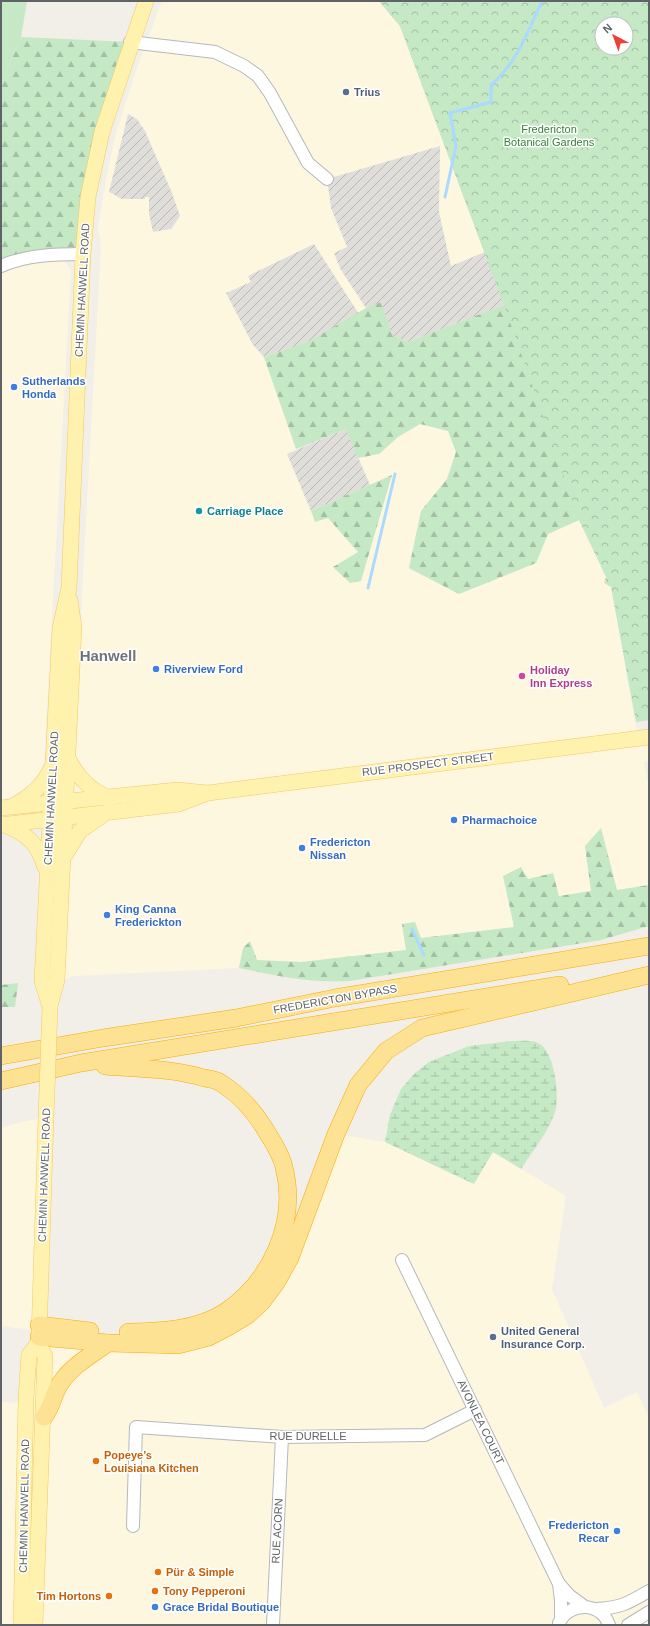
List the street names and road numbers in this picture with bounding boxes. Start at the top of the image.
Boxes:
street label: CHEMIN HANWELL ROAD [73,223,92,357]
street label: CHEMIN HANWELL ROAD [42,731,61,865]
street label: RUE PROSPECT STREET [361,750,495,778]
street label: FREDERICTON BYPASS [272,982,398,1016]
street label: CHEMIN HANWELL ROAD [36,1108,52,1242]
street label: AVONLEA COURT [455,1378,507,1466]
street label: RUE DURELLE [269,1430,347,1442]
street label: CHEMIN HANWELL ROAD [17,1439,31,1573]
street label: RUE ACORN [269,1498,285,1564]

